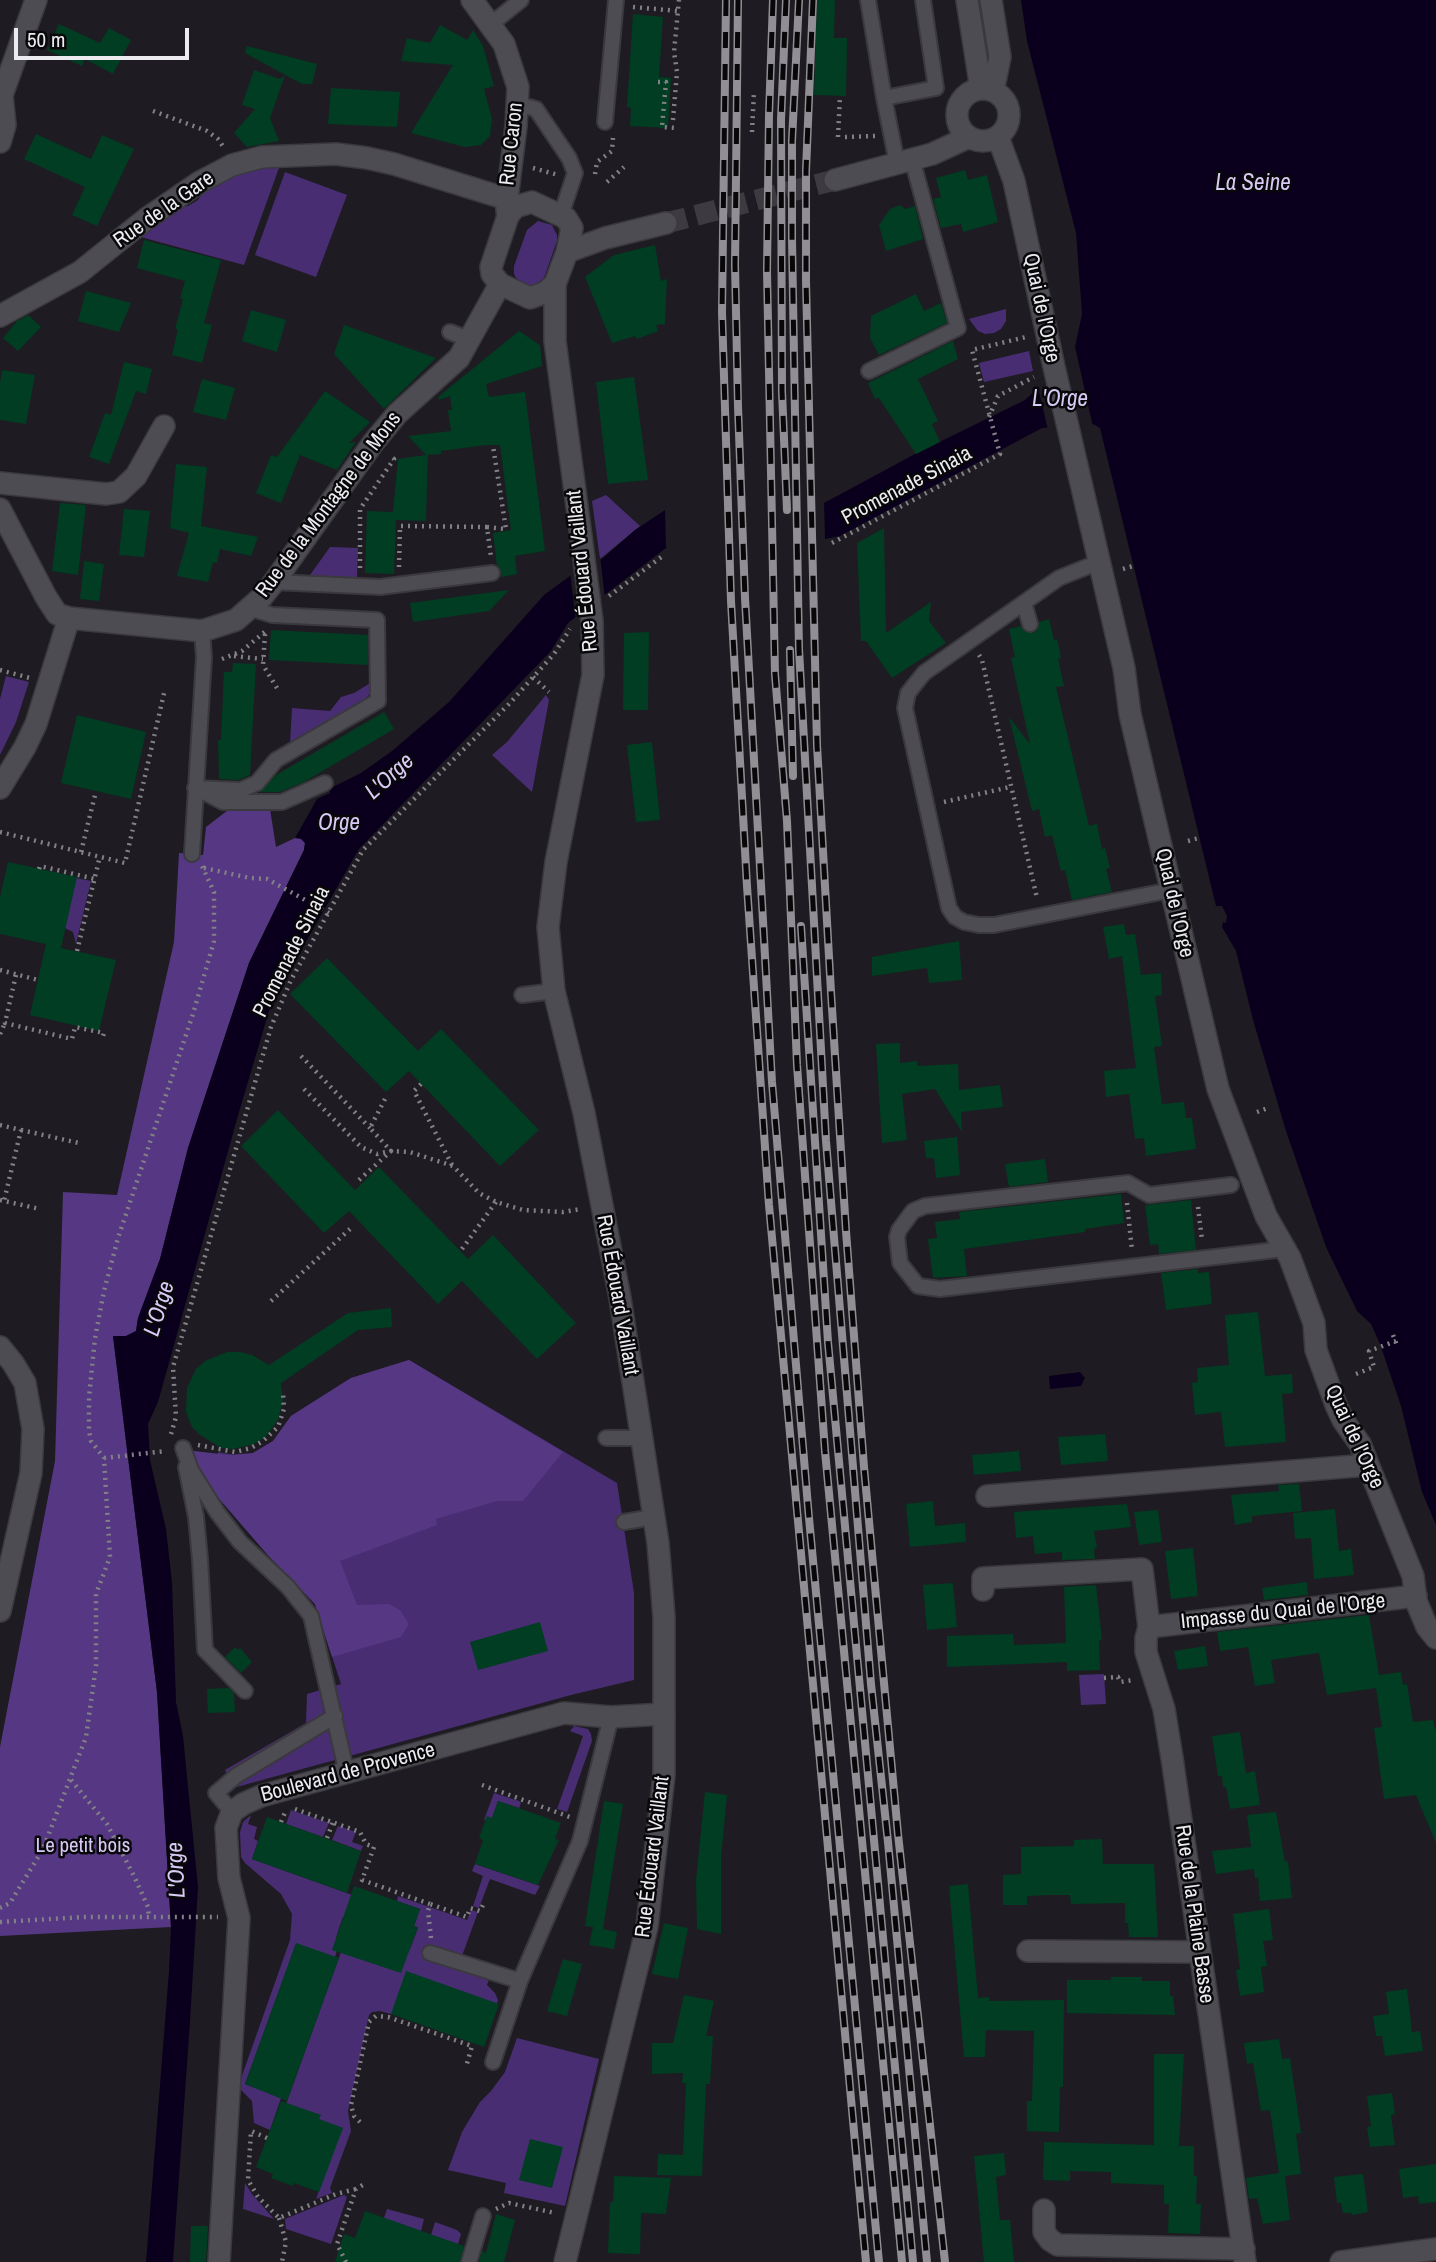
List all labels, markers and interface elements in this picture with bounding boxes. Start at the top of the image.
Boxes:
scale bar [18,14,192,58]
text: 50 m [27,25,65,54]
street label: Rue Caron [495,101,529,187]
street label: Rue de la Gare [109,166,219,254]
water label: La Seine [1215,170,1291,198]
street label: Quai de l'Orge [1017,251,1065,365]
water label: L'Orge [1032,386,1088,414]
street label: Rue de la Montagne de Mons [251,407,407,603]
street label: Promenade Sinaia [838,441,976,531]
street label: Rue Édouard Vaillant [562,489,604,653]
water label: L'Orge [360,748,420,806]
water label: Orge [318,810,360,838]
street label: Quai de l'Orge [1149,846,1199,960]
street label: Promenade Sinaia [248,882,336,1022]
street label: Rue Édouard Vaillant [590,1213,644,1377]
water label: L'Orge [139,1278,181,1340]
street label: Quai de l'Orge [1319,1381,1389,1493]
street label: Impasse du Quai de l'Orge [1180,1589,1386,1635]
street label: Boulevard de Provence [258,1738,438,1808]
street label: Rue Édouard Vaillant [631,1775,675,1939]
street label: Rue de la Plaine Basse [1169,1823,1219,2005]
park label: Le petit bois [36,1833,130,1859]
water label: L'Orge [162,1841,192,1899]

